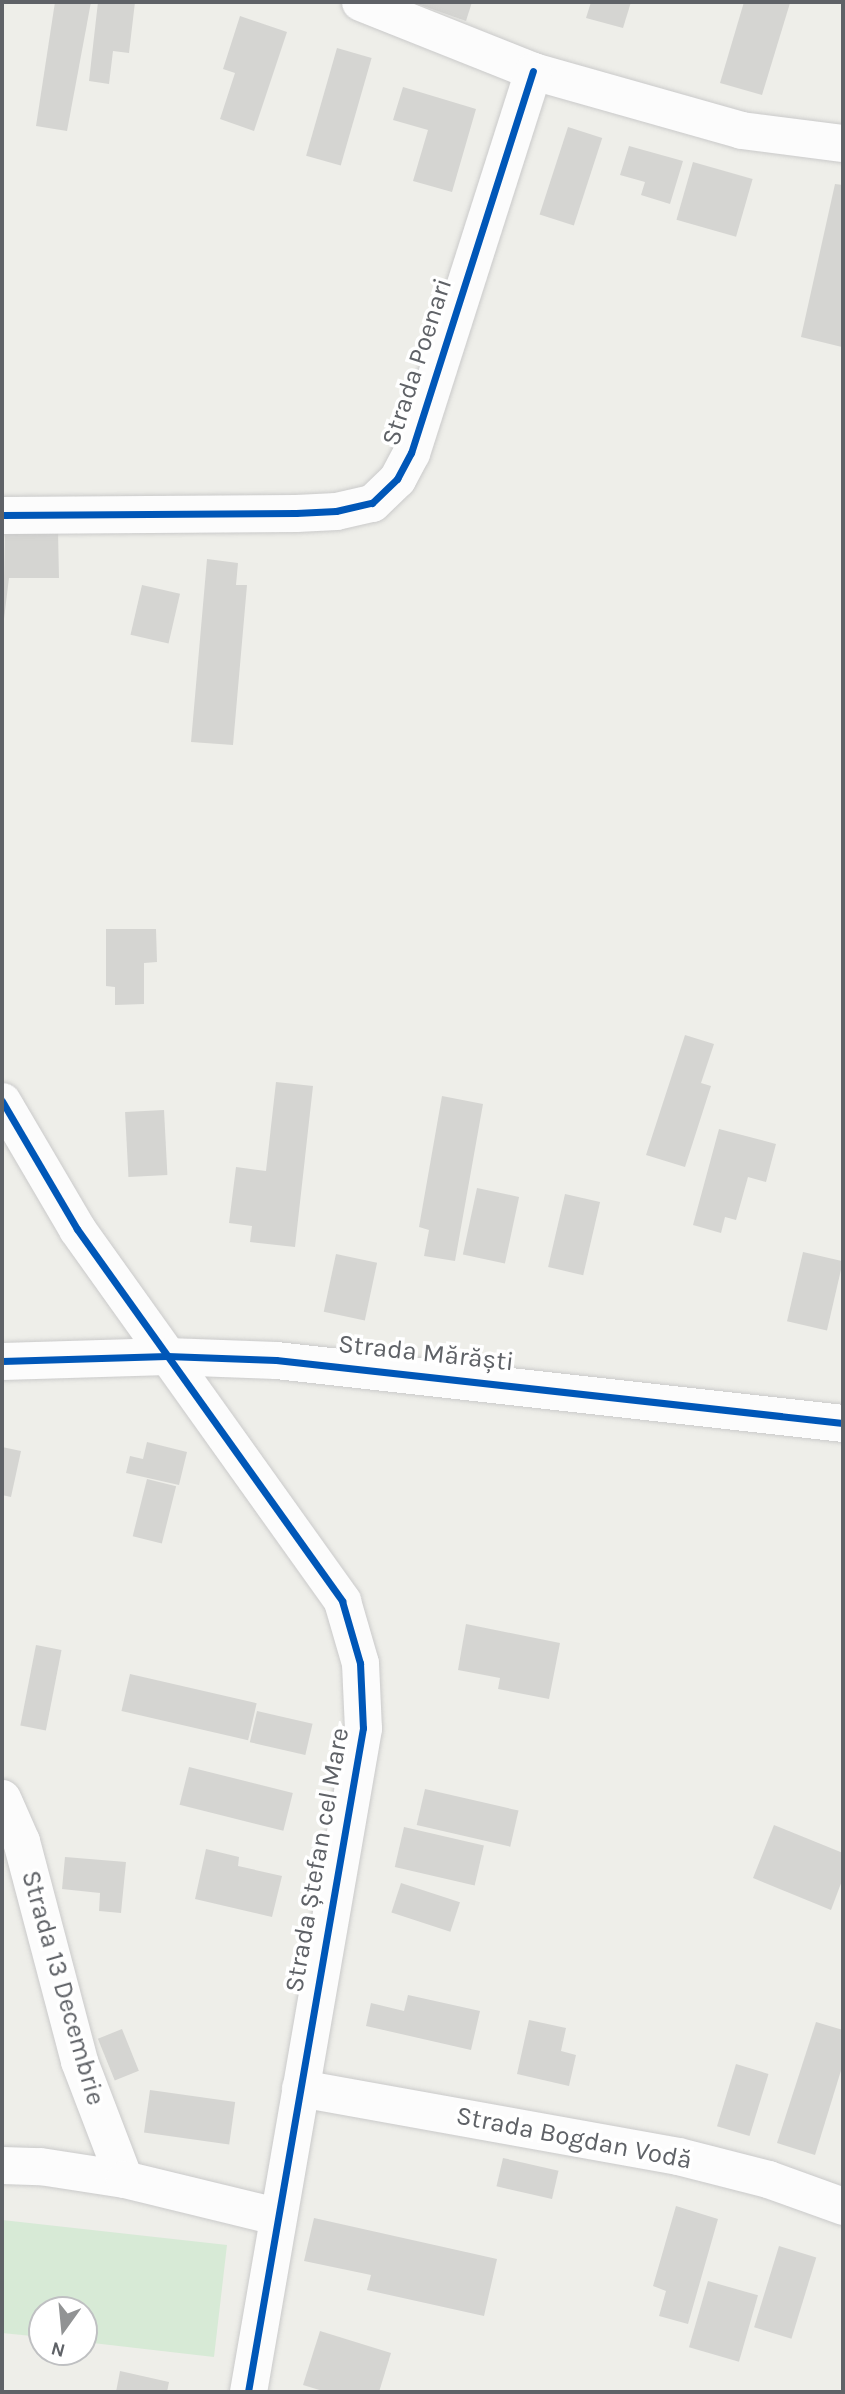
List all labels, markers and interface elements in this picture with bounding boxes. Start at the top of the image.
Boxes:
street label: Strada Poenari [375,274,459,450]
street label: Strada Mărăști [337,1328,515,1378]
street label: Strada Ștefan cel Mare [278,1725,356,1995]
street label: Strada 13 Decembrie [15,1867,111,2109]
street label: Strada Bogdan Vodă [453,2100,695,2176]
north arrow [28,2296,98,2366]
text: N [49,2337,68,2362]

